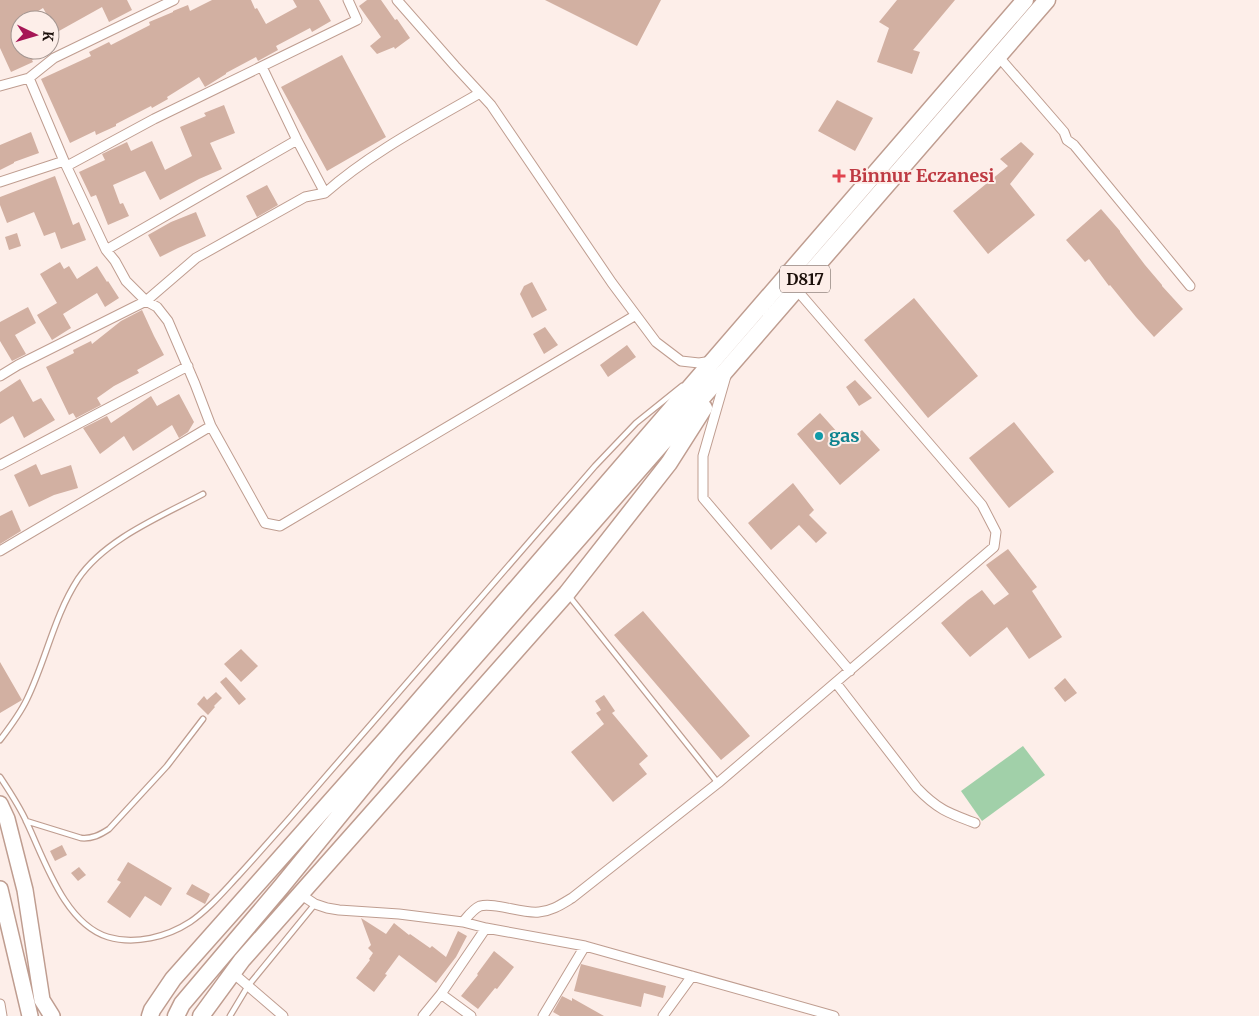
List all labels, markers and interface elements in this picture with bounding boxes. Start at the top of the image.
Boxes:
north arrow [10,10,60,60]
text: K [38,30,57,43]
place label: Binnur Eczanesi [849,164,994,187]
marker: Binnur Eczanesi [833,170,845,182]
road number: D817 [780,266,830,292]
place label: gas [829,424,860,447]
marker: gas [813,430,825,442]

